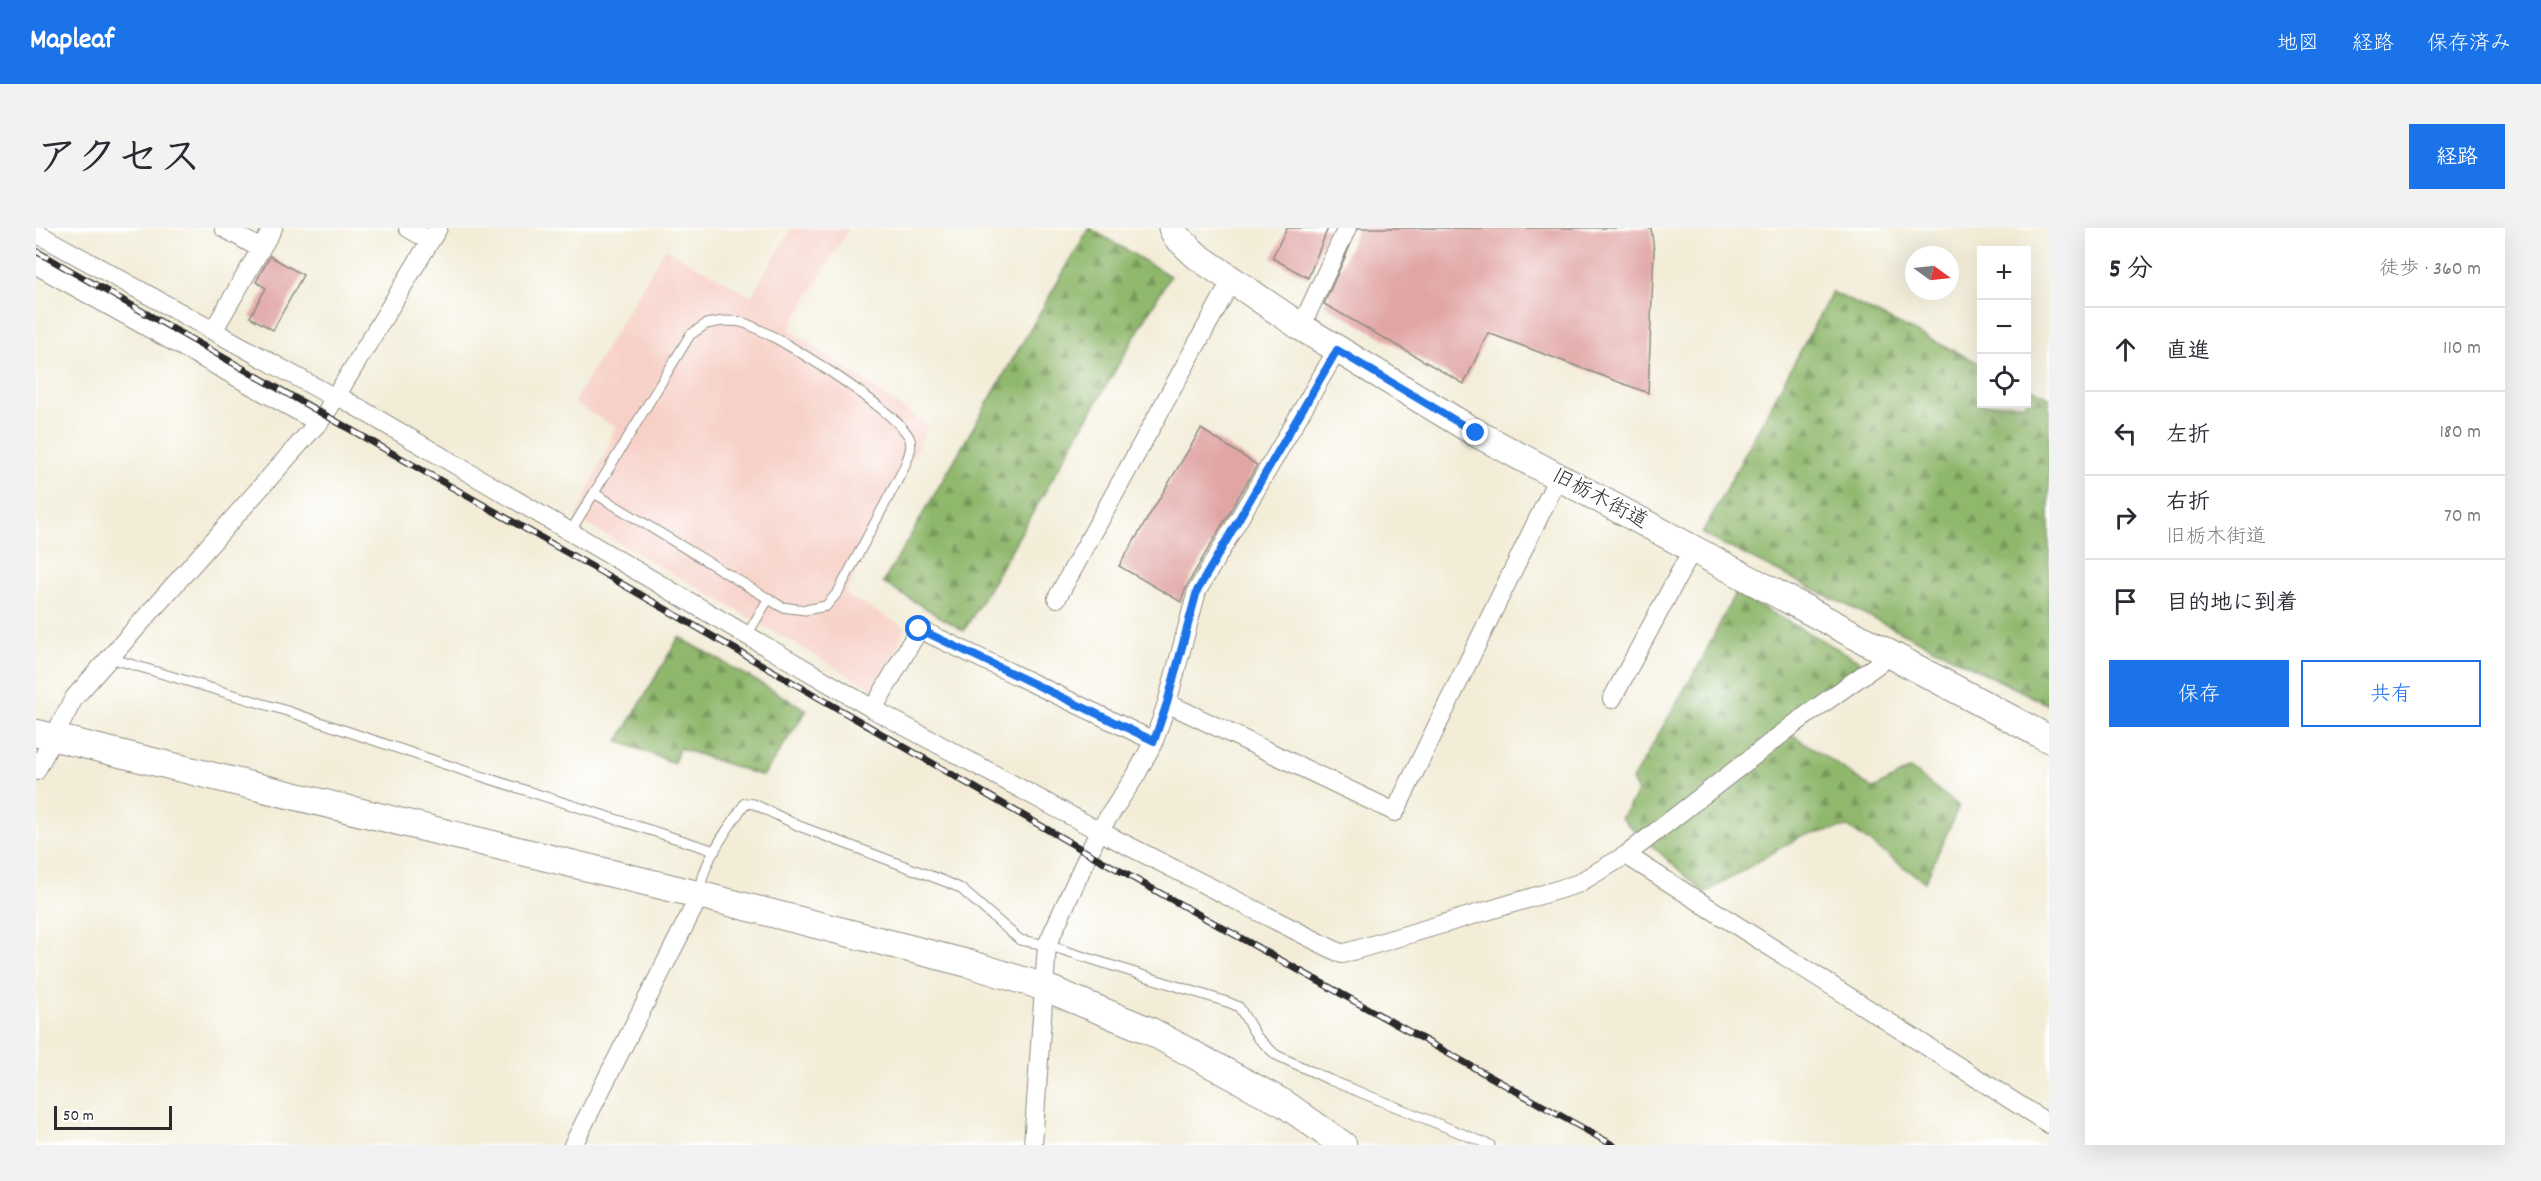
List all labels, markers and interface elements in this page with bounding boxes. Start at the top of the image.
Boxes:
text: Mapleaf [30,22,114,62]
text: 地図 [2277,30,2319,60]
text: 経路 [2352,30,2394,60]
text: 保存済み [2427,30,2511,60]
button: 経路 [2409,124,2505,189]
text: アクセス [36,132,201,192]
north arrow [1905,246,1959,300]
map controls [1977,246,2031,408]
button: + [1977,246,2031,300]
text: 5 分 [2109,252,2153,289]
text: 徒歩 · 360 m [2379,256,2481,284]
button: − [1977,300,2031,354]
icon: ahead [2109,333,2142,366]
text: 110 m [2443,335,2481,363]
text: 直進 [2166,337,2210,368]
button: locate [1977,354,2031,408]
icon: left [2109,417,2142,450]
route end [1462,419,1488,445]
text: 180 m [2439,419,2481,447]
text: 左折 [2166,421,2210,452]
street label: 旧栃木街道 [1546,462,1652,538]
text: 右折 [2166,488,2210,519]
icon: right [2109,501,2142,534]
text: 70 m [2444,503,2481,531]
text: 旧栃木街道 [2166,524,2266,552]
icon: arrive [2109,585,2142,618]
text: 目的地に到着 [2166,589,2298,620]
route start [905,615,931,641]
button: 保存 [2109,660,2289,727]
button: 共有 [2301,660,2481,727]
scale bar [54,1103,172,1130]
text: 50 m [63,1105,94,1128]

